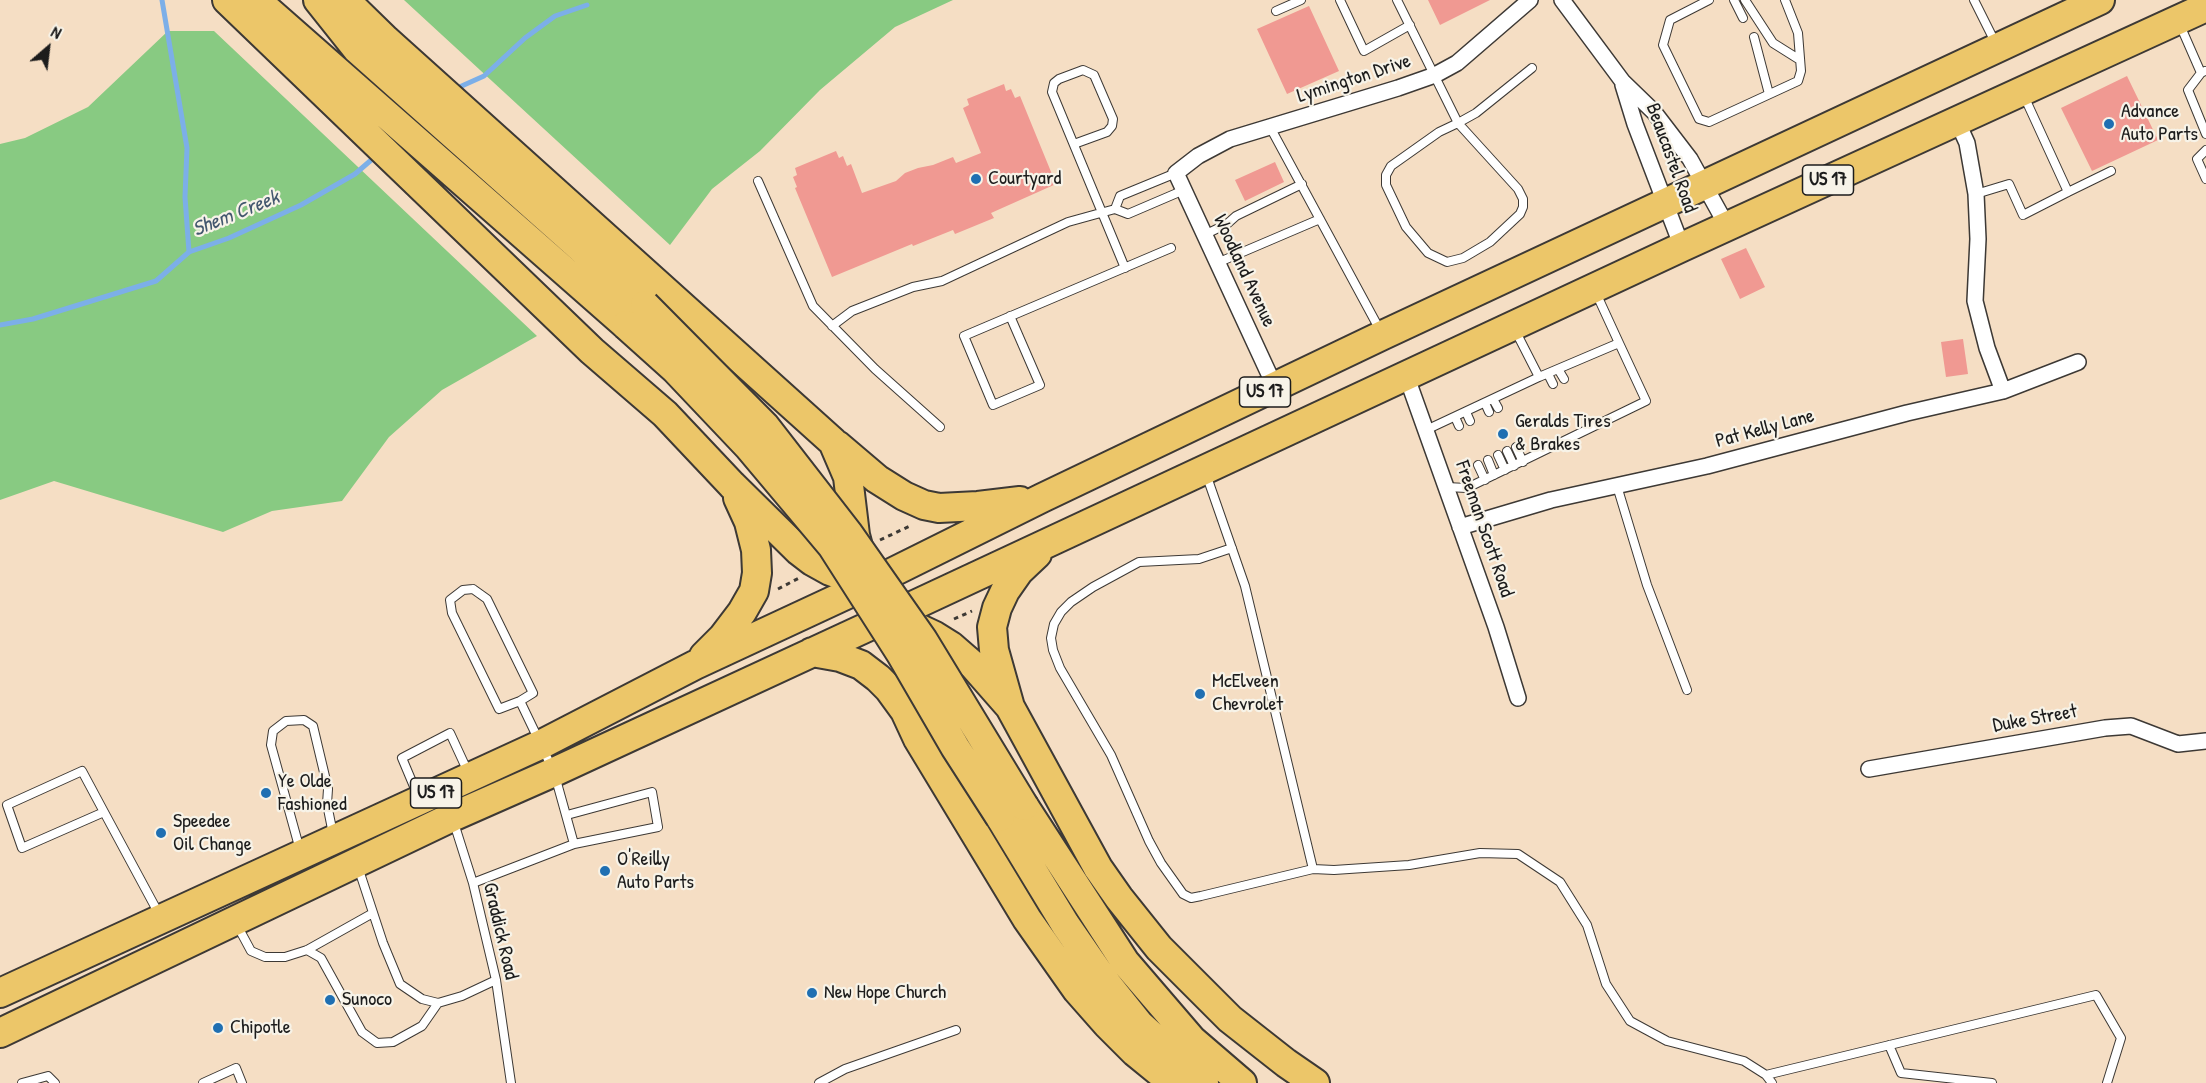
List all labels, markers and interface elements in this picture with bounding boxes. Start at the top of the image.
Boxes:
north arrow [18,18,78,78]
text: N [48,20,65,44]
street label: Lymington Drive [1294,49,1414,109]
street label: Beaucastel Road [1640,100,1702,216]
place label: Advance Auto Parts [2121,100,2198,147]
marker: Advance Auto Parts [2102,117,2116,131]
road number: US 17 [1802,165,1854,195]
place label: Courtyard [988,167,1061,191]
marker: Courtyard [969,172,983,186]
water label: Shem Creek [189,185,283,243]
street label: Woodland Avenue [1207,211,1281,331]
road number: US 17 [1240,377,1290,407]
street label: Pat Kelly Lane [1713,404,1817,454]
place label: Geralds Tires & Brakes [1515,410,1611,457]
marker: Geralds Tires & Brakes [1496,427,1510,441]
street label: Freeman Scott Road [1449,458,1519,600]
place label: McElveen Chevrolet [1212,670,1283,717]
marker: McElveen Chevrolet [1193,687,1207,701]
street label: Duke Street [1991,700,2079,738]
place label: Ye Olde Fashioned [278,770,347,817]
road number: US 17 [410,778,462,808]
marker: Ye Olde Fashioned [259,786,273,800]
place label: Speedee Oil Change [173,810,252,857]
marker: Speedee Oil Change [154,826,168,840]
place label: O'Reilly Auto Parts [617,848,694,895]
marker: O'Reilly Auto Parts [598,864,612,878]
street label: Graddick Road [477,880,523,982]
place label: New Hope Church [824,981,946,1005]
marker: New Hope Church [805,986,819,1000]
place label: Sunoco [342,988,392,1012]
marker: Sunoco [323,993,337,1007]
place label: Chipotle [230,1016,291,1040]
marker: Chipotle [211,1021,225,1035]

